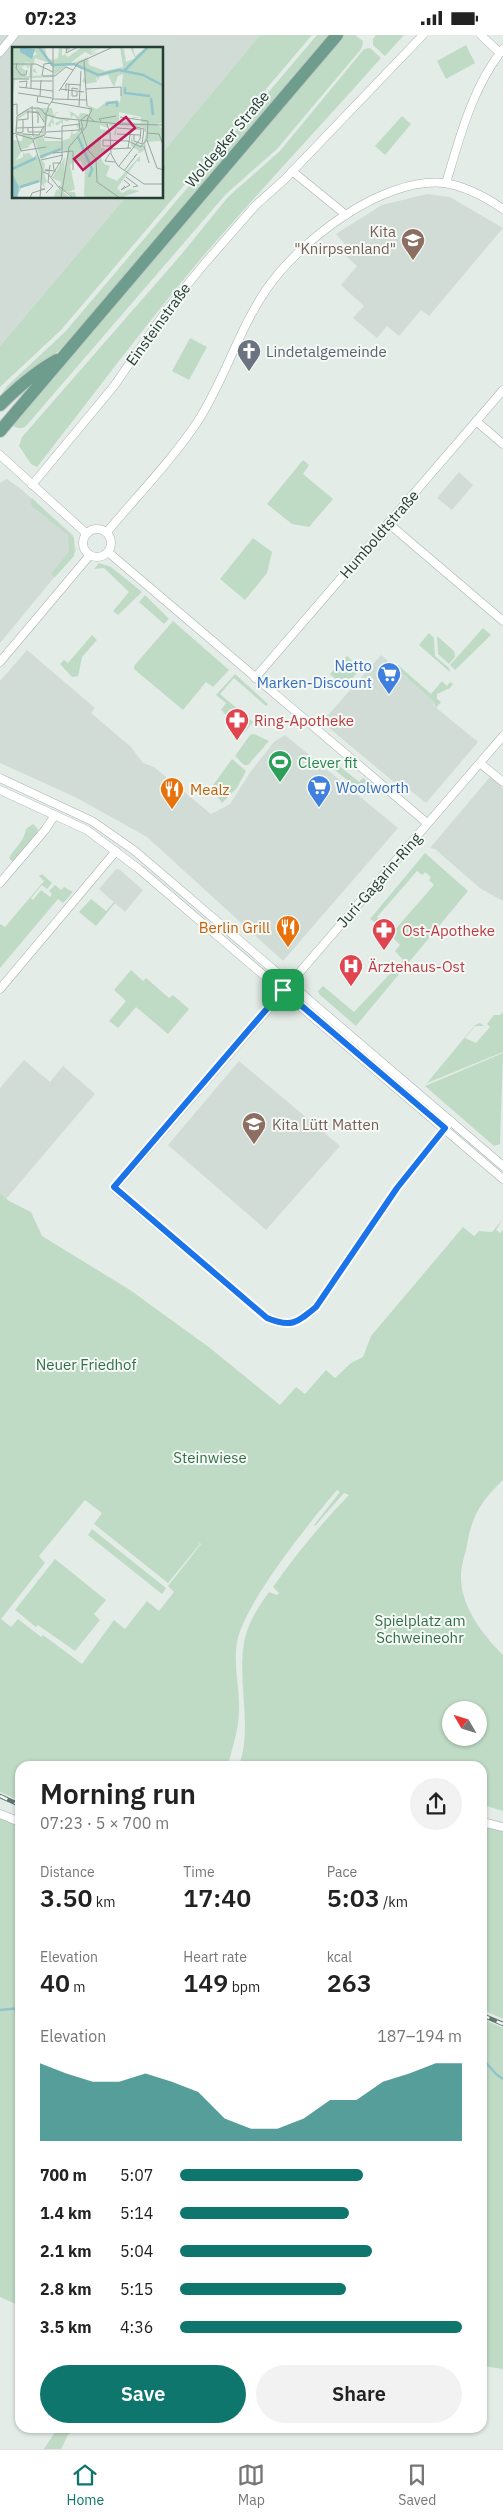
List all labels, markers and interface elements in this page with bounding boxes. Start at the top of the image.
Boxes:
text: 07:23 [25,6,77,30]
inset map [12,47,164,199]
street label: Woldegker Straße [181,87,273,191]
place label: Kita "Knirpsenland" [294,222,396,258]
school or university icon: Kita "Knirpsenland" [400,227,426,261]
street label: Einsteinstraße [122,279,194,369]
church icon: Lindetalgemeinde [236,338,262,372]
place label: Lindetalgemeinde [266,342,387,361]
street label: Humboldtstraße [335,486,423,582]
place label: Netto Marken-Discount [257,656,372,692]
supermarket icon: Netto Marken-Discount [376,661,402,695]
pharmacy icon: Ring-Apotheke [224,707,250,741]
place label: Ring-Apotheke [254,711,354,730]
sports icon: Clever fit [267,749,293,783]
place label: Clever fit [298,753,358,772]
supermarket icon: Woolworth [306,774,332,808]
restaurant icon: Mealz [159,776,185,810]
place label: Woolworth [336,778,409,797]
place label: Mealz [190,780,230,799]
street label: Juri-Gagarin-Ring [333,829,425,931]
restaurant icon: Berlin Grill [275,914,301,948]
pharmacy icon: Ost-Apotheke [371,917,397,951]
place label: Berlin Grill [199,918,270,937]
place label: Ost-Apotheke [402,921,495,940]
hospital icon: Ärztehaus-Ost [338,953,364,987]
place label: Ärztehaus-Ost [368,957,465,976]
pin [262,969,304,1011]
icon: arrive [269,976,297,1004]
school or university icon: Kita Lütt Matten [241,1111,267,1145]
place label: Kita Lütt Matten [272,1115,379,1134]
park label: Neuer Friedhof [36,1355,136,1374]
park label: Steinwiese [173,1448,247,1467]
park label: Spielplatz am Schweineohr [374,1611,466,1647]
north arrow [442,1701,488,1746]
map controls [442,1701,487,1746]
text: Morning run [40,1775,196,1812]
button: share [410,1778,462,1830]
text: 07:23 · 5 × 700 m [40,1813,169,1833]
text: Distance [40,1863,95,1881]
text: Time [183,1863,215,1881]
text: Pace [327,1863,357,1881]
text: 3.50 [40,1881,92,1914]
text: 17:40 [183,1881,251,1914]
text: 5:03 [327,1881,380,1914]
text: km [92,1893,115,1911]
text: /km [380,1893,408,1911]
text: Elevation [40,1948,98,1966]
text: Heart rate [183,1948,247,1966]
text: kcal [327,1948,352,1966]
text: 40 [40,1966,70,1999]
text: 149 [183,1966,228,1999]
text: 263 [327,1966,372,1999]
text: m [70,1978,86,1996]
text: bpm [228,1978,260,1996]
text: Elevation [40,2026,106,2046]
text: 187–194 m [377,2026,462,2046]
text: 700 m [40,2165,87,2185]
text: 5:07 [120,2165,153,2185]
text: 1.4 km [40,2203,91,2223]
text: 5:14 [120,2203,153,2223]
text: 2.1 km [40,2241,91,2261]
text: 5:04 [120,2241,153,2261]
text: 2.8 km [40,2279,91,2299]
text: 5:15 [120,2279,153,2299]
text: 3.5 km [40,2317,91,2337]
text: 4:36 [120,2317,153,2337]
button: Save [40,2365,246,2423]
button: Share [256,2365,462,2423]
tab: Home [67,2461,104,2509]
tab: Map [237,2461,265,2509]
tab: Saved [398,2461,436,2509]

